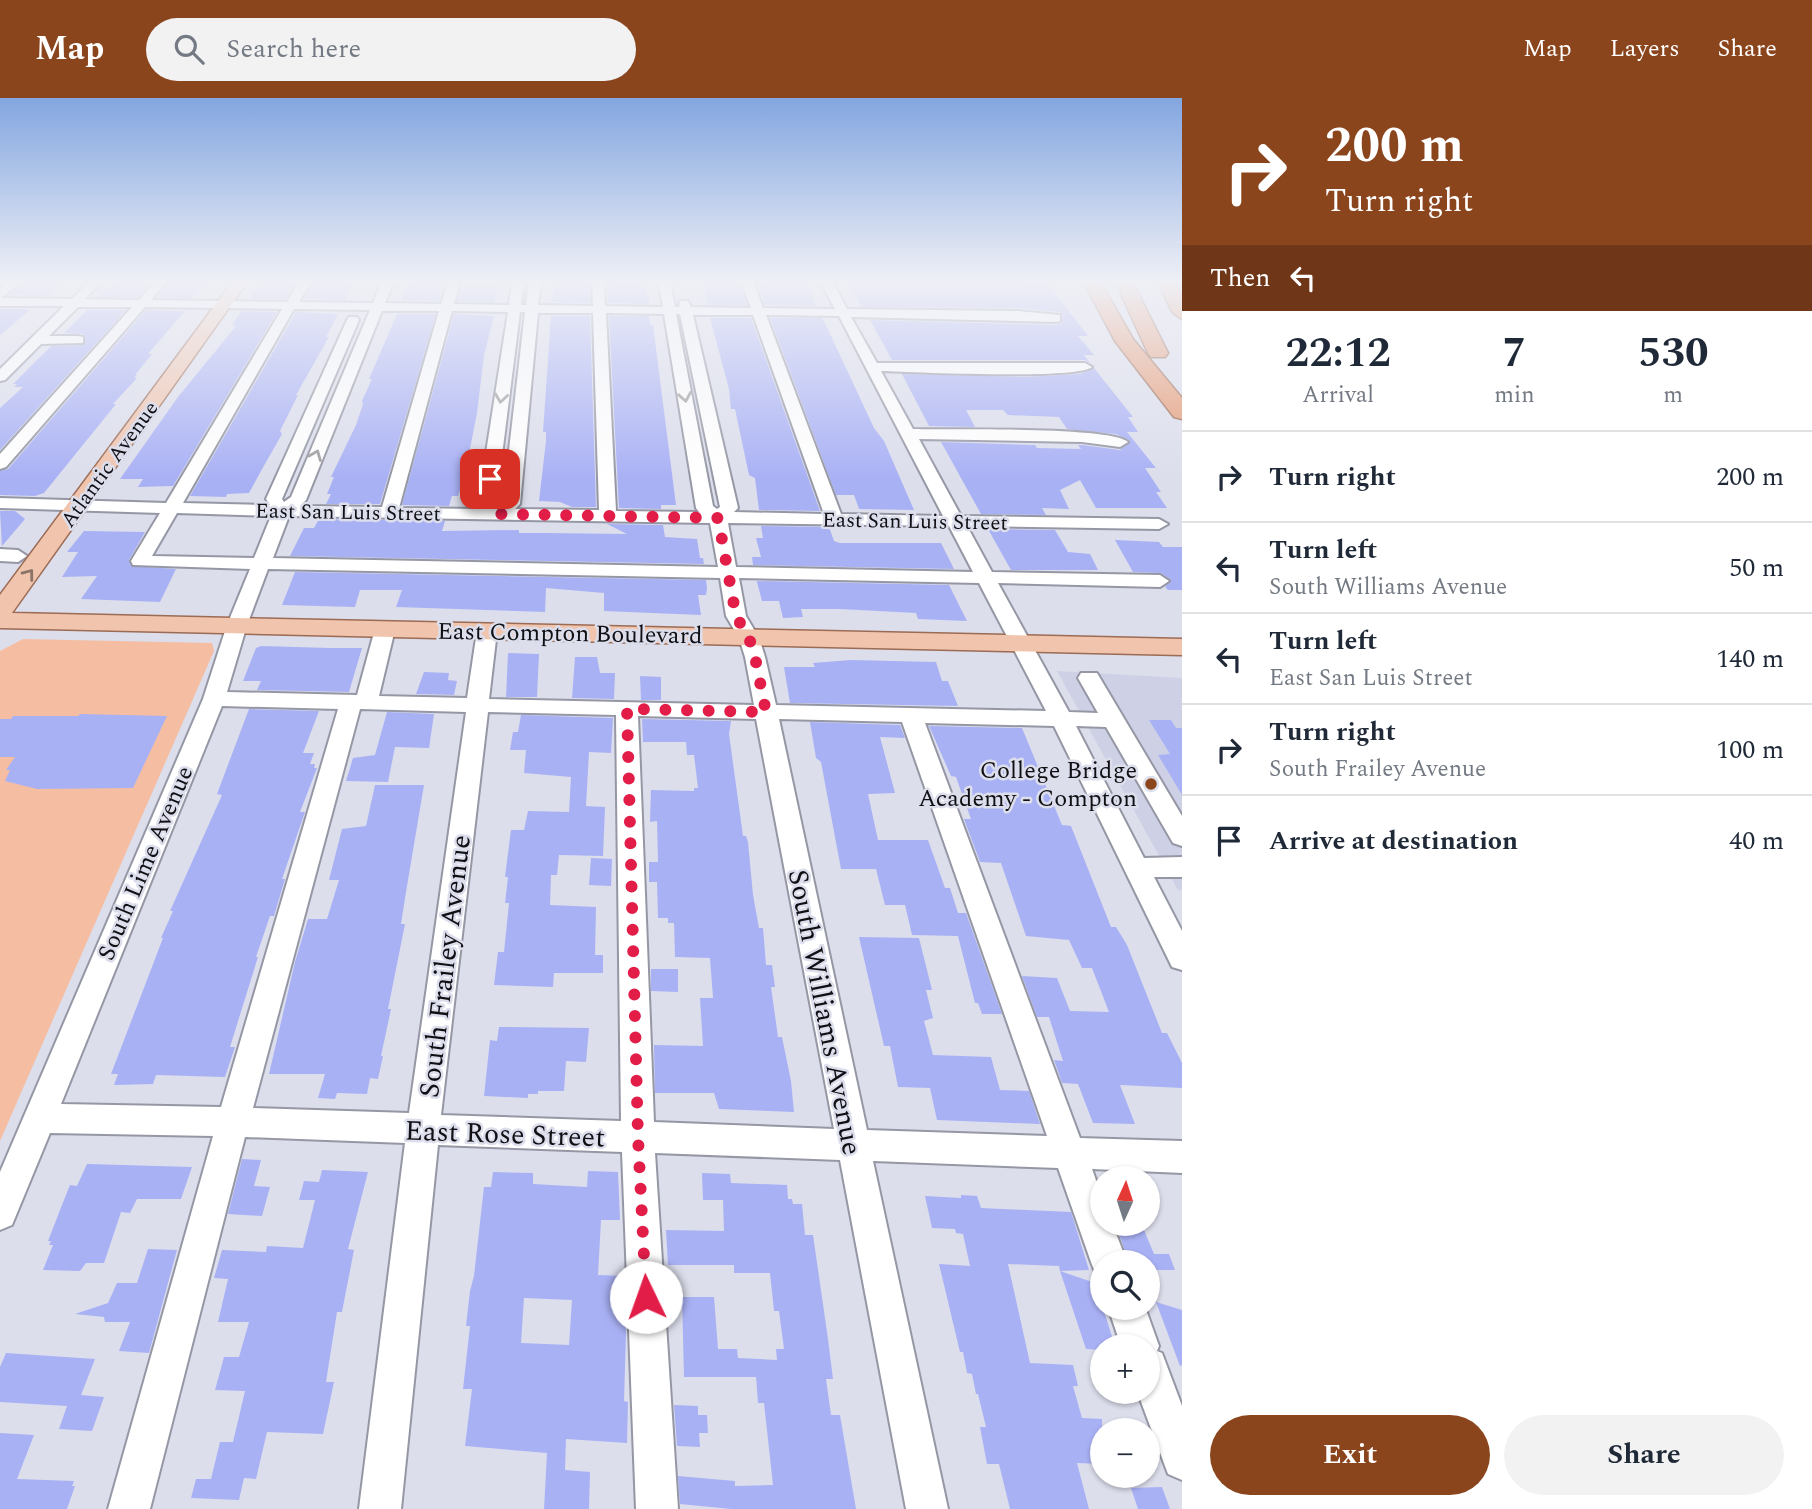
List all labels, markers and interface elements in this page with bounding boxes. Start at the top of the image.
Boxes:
search box [146,18,636,81]
text: Map [35,24,104,74]
text: Search here [226,29,361,69]
icon: search [170,30,208,68]
text: Map [1523,31,1572,67]
text: Layers [1610,31,1680,67]
text: Share [1718,31,1777,67]
text: 200 m [1325,109,1464,184]
icon: right [1210,126,1301,217]
text: Turn right [1325,177,1473,226]
text: Then [1210,258,1270,298]
icon: left [1284,259,1322,297]
text: 22:12 [1285,322,1391,385]
text: 7 [1503,322,1526,385]
text: 530 [1638,322,1709,385]
text: Arrival [1302,378,1374,413]
text: min [1494,378,1535,413]
text: m [1663,378,1683,413]
one-way arrow [677,391,692,403]
one-way arrow [494,392,509,403]
street label: Atlantic Avenue [53,395,167,535]
one-way arrow [308,449,322,461]
pin [460,449,520,509]
text: Turn right [1269,457,1396,497]
text: 200 m [1716,457,1784,497]
icon: right [1210,458,1248,496]
icon: arrive [471,460,509,498]
street label: East San Luis Street [255,495,441,531]
street label: East San Luis Street [822,504,1008,540]
text: Turn left [1269,530,1377,570]
text: 50 m [1729,548,1784,588]
icon: left [1210,549,1248,587]
one-way arrow [20,569,33,582]
text: South Williams Avenue [1269,570,1507,605]
street label: East Compton Boulevard [437,614,703,654]
text: Turn left [1269,621,1377,661]
text: 140 m [1716,639,1784,679]
icon: left [1210,640,1248,678]
text: East San Luis Street [1269,661,1473,696]
text: Turn right [1269,712,1396,752]
text: 100 m [1716,730,1784,770]
icon: right [1210,731,1248,769]
text: South Frailey Avenue [1269,752,1486,787]
place label: College Bridge Academy - Compton [918,753,1137,817]
street label: South Lime Avenue [89,760,203,966]
marker: College Bridge Academy - Compton [1143,776,1159,792]
text: Arrive at destination [1269,821,1518,861]
text: 40 m [1729,821,1784,861]
icon: arrive [1210,822,1248,860]
street label: South Frailey Avenue [408,832,483,1100]
street label: South Williams Avenue [776,866,873,1159]
street label: East Rose Street [404,1110,606,1159]
north arrow [1090,1166,1160,1236]
map controls [1090,1166,1160,1488]
button: search [1090,1250,1160,1320]
position arrow [609,1260,683,1334]
button: + [1090,1334,1160,1404]
button: Exit [1210,1415,1490,1495]
button: Share [1504,1415,1784,1495]
button: − [1090,1418,1160,1488]

